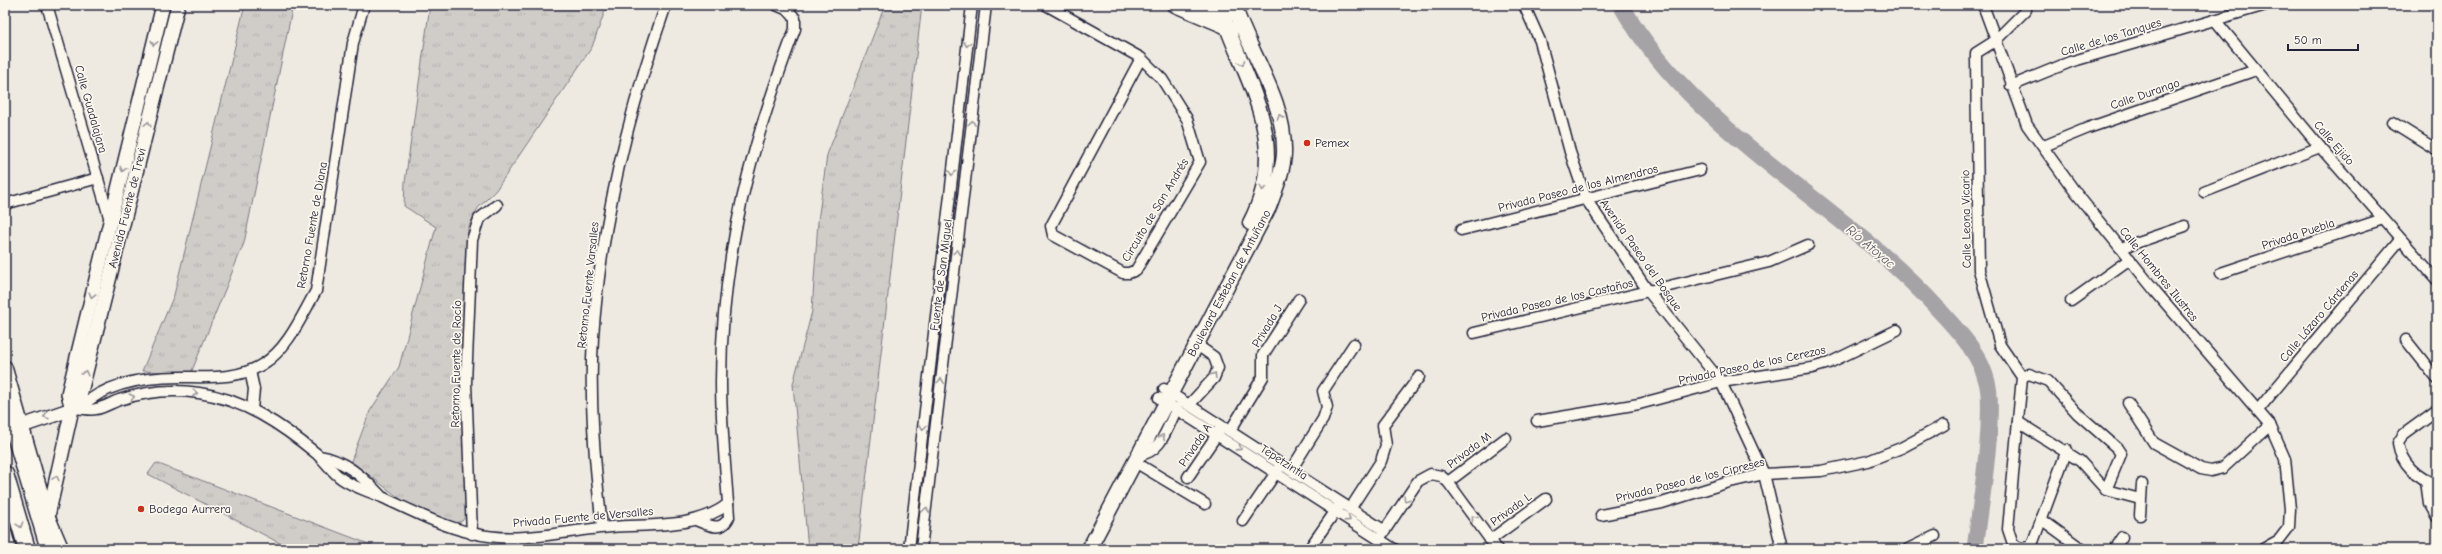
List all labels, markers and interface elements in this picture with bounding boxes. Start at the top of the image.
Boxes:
street label: Calle de los Tanques [2059,15,2163,59]
scale bar [2288,26,2358,52]
text: 50 m [2294,33,2322,47]
one-way arrow [150,40,158,46]
one-way arrow [963,41,972,47]
one-way arrow [1237,59,1245,67]
street label: Calle Guadalajara [72,63,110,155]
street label: Calle Durango [2108,76,2182,112]
one-way arrow [1276,113,1285,120]
street label: Calle Ejido [2311,118,2357,168]
one-way arrow [967,120,976,126]
one-way arrow [143,121,151,128]
place label: Pemex [1315,136,1349,150]
marker: Pemex [1302,138,1312,148]
street label: Avenida Fuente de Trevi [105,146,149,270]
street label: Circuito de San Andrés [1119,156,1191,264]
street label: Retorno Fuente de Diana [294,160,330,290]
street label: Privada Paseo de los Almendros [1497,161,1659,215]
one-way arrow [119,165,128,172]
street label: Calle Leona Vicario [1958,169,1974,269]
one-way arrow [948,170,957,176]
one-way arrow [1259,185,1267,192]
street label: Avenida Paseo del Bosque [1597,196,1685,314]
street label: Boulevard Esteban de Antuñano [1184,207,1274,359]
street label: Privada Puebla [2260,216,2336,252]
street label: Fuente de San Miguel [927,218,955,332]
street label: Retorno Fuente Varsalles [574,221,602,349]
water label: Río Atoyac [1843,222,1898,271]
street label: Calle Hombres Ilustres [2117,224,2201,324]
one-way arrow [952,249,961,255]
street label: Calle Lázaro Cárdenas [2277,267,2361,365]
street label: Privada Paseo de los Castaños [1480,276,1634,324]
one-way arrow [88,292,97,299]
street label: Retorno Fuente de Rocío [448,300,464,428]
street label: Privada J [1249,302,1285,350]
street label: Privada Paseo de los Cerezos [1677,343,1827,387]
one-way arrow [81,370,89,376]
one-way arrow [1210,373,1217,380]
one-way arrow [937,378,946,384]
one-way arrow [192,388,198,397]
one-way arrow [128,393,135,402]
one-way arrow [43,411,50,419]
street label: Privada A [1176,421,1214,469]
one-way arrow [919,424,928,430]
street label: Privada M [1444,429,1494,471]
one-way arrow [1157,434,1165,441]
street label: Tepetzintla [1258,441,1310,483]
one-way arrow [1235,443,1242,451]
street label: Privada Paseo de los Cipreses [1614,455,1766,505]
one-way arrow [52,475,60,481]
street label: Privada L [1488,489,1534,529]
one-way arrow [1403,495,1410,502]
place label: Bodega Aurrera [149,502,231,516]
marker: Bodega Aurrera [136,504,146,514]
street label: Privada Fuente de Versalles [512,504,654,530]
one-way arrow [921,507,930,513]
one-way arrow [1344,514,1351,522]
one-way arrow [1472,515,1479,522]
one-way arrow [15,521,24,528]

